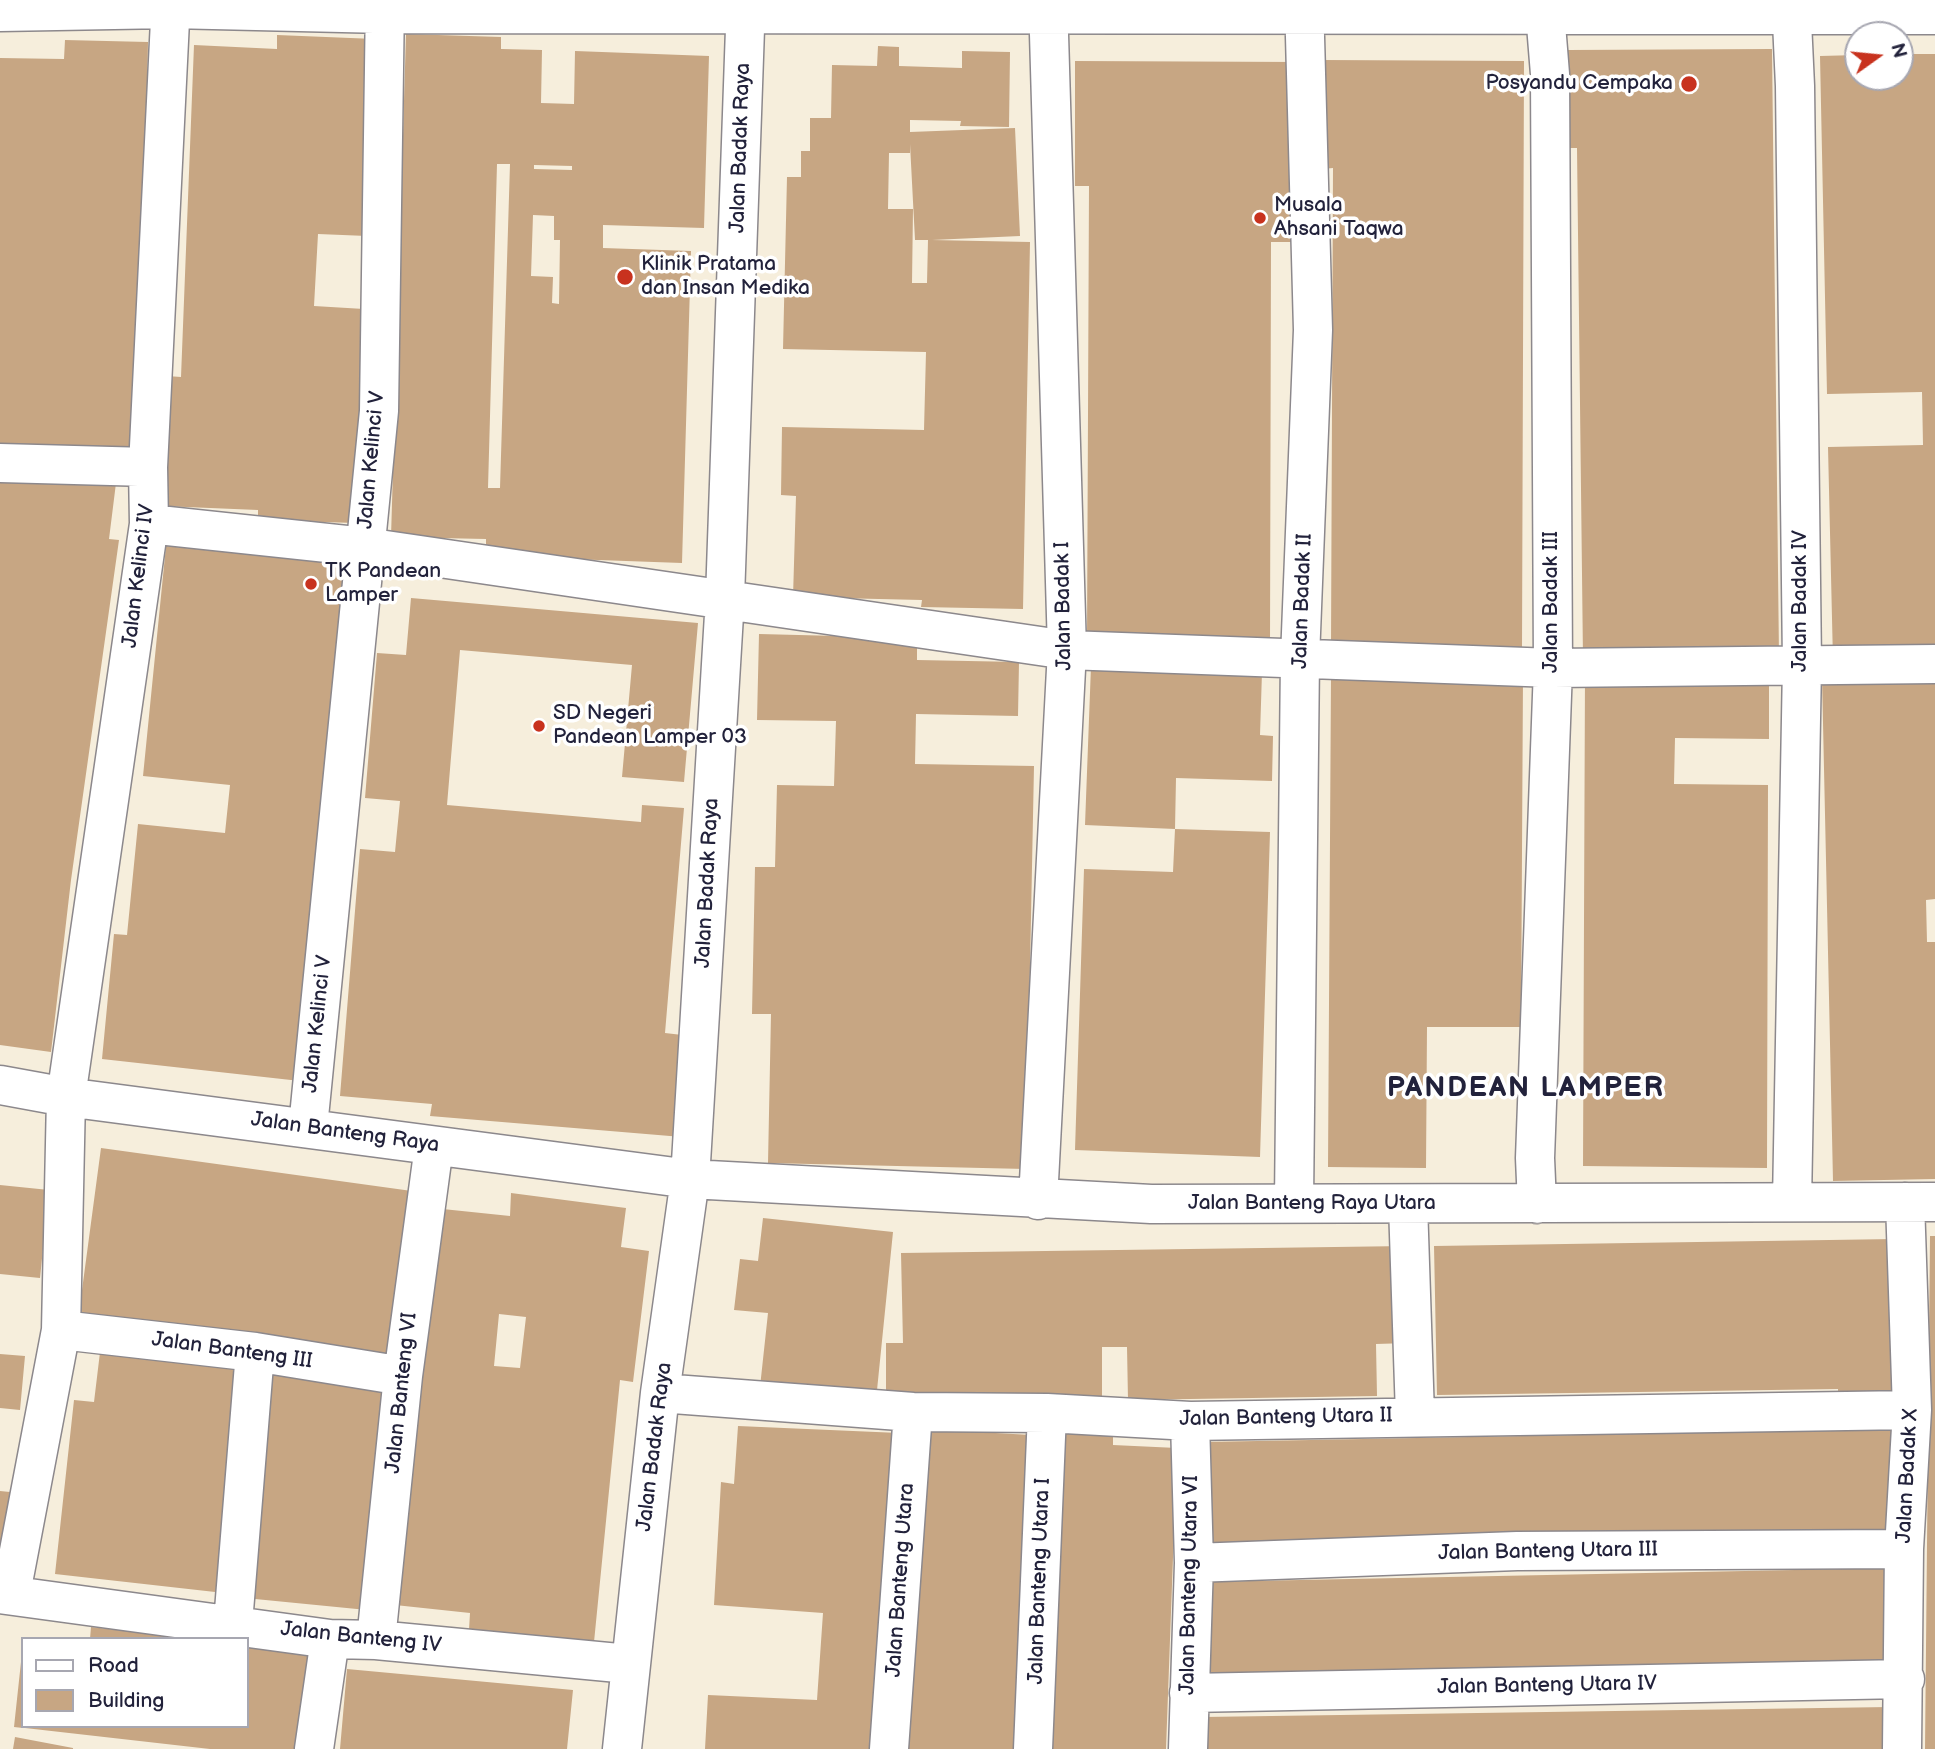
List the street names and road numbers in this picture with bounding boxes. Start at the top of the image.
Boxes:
street label: Jalan Badak Raya [725,63,757,233]
street label: Jalan Kelinci V [353,390,391,530]
street label: Jalan Kelinci IV [118,503,160,649]
street label: Jalan Badak IV [1788,530,1814,672]
street label: Jalan Badak III [1539,531,1565,673]
street label: Jalan Badak II [1288,533,1318,669]
street label: Jalan Badak I [1050,541,1078,671]
street label: Jalan Badak Raya [691,797,725,969]
street label: Jalan Kelinci V [298,954,338,1094]
street label: Jalan Banteng Raya [249,1107,441,1159]
street label: Jalan Banteng Raya Utara [1188,1191,1436,1217]
street label: Jalan Banteng VI [381,1311,423,1475]
street label: Jalan Banteng III [150,1327,314,1375]
street label: Jalan Badak Raya [632,1361,678,1533]
street label: Jalan Banteng Utara II [1179,1404,1393,1432]
street label: Jalan Badak X [1892,1408,1924,1544]
street label: Jalan Banteng Utara VI [1175,1475,1205,1695]
street label: Jalan Banteng Utara I [1024,1477,1056,1685]
street label: Jalan Banteng Utara [882,1482,920,1678]
street label: Jalan Banteng Utara III [1438,1537,1658,1567]
street label: Jalan Banteng IV [279,1617,443,1659]
street label: Jalan Banteng Utara IV [1437,1671,1657,1701]

